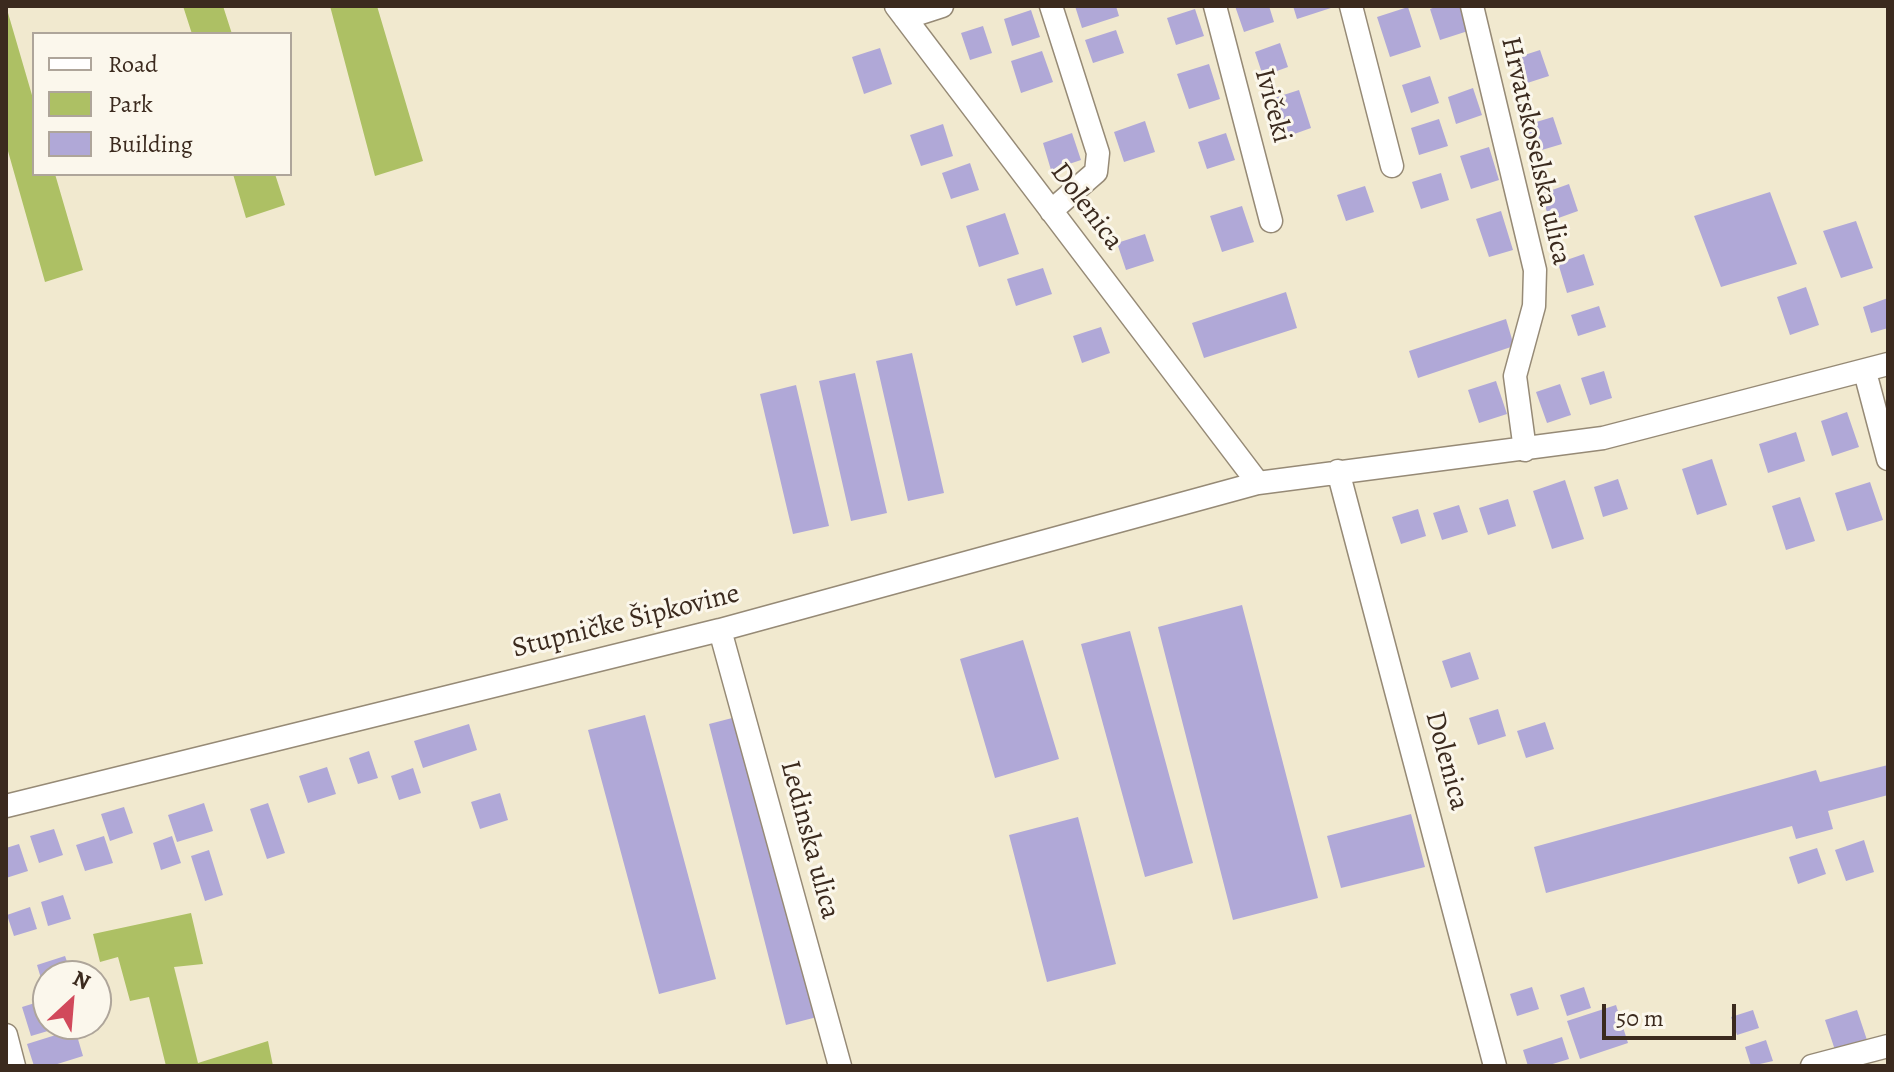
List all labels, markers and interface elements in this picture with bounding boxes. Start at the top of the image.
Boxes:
legend [32,32,292,176]
street label: Hrvatskoselska ulica [1492,34,1578,268]
text: Road [108,48,158,80]
street label: Ivičeki [1246,65,1298,147]
text: Park [108,88,153,120]
text: Building [108,128,193,160]
street label: Dolenica [1042,157,1130,257]
street label: Stupničke Šipkovine [509,578,743,666]
street label: Dolenica [1417,708,1475,814]
street label: Ledinska ulica [772,757,846,923]
north arrow [32,960,112,1040]
text: N [68,963,95,997]
scale bar [1606,988,1740,1038]
text: 50 m [1616,1002,1664,1034]

